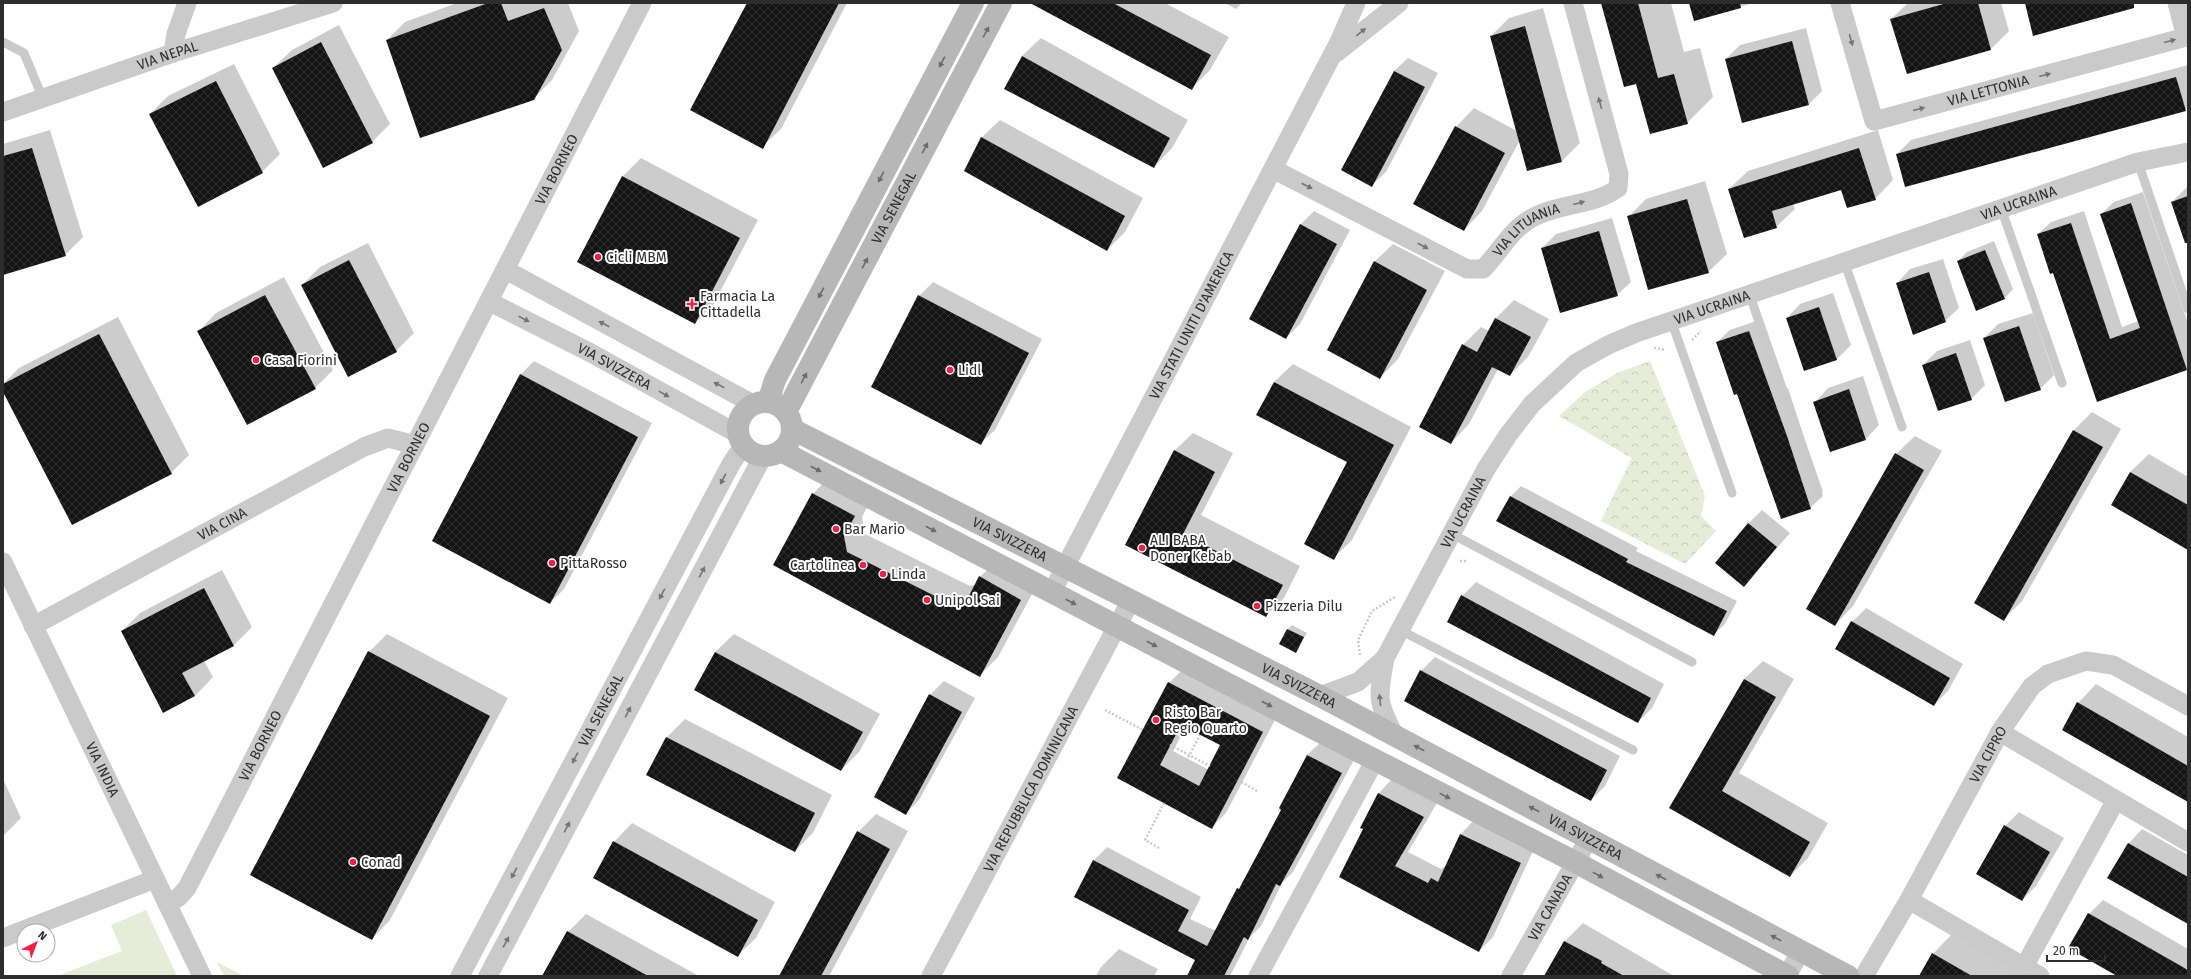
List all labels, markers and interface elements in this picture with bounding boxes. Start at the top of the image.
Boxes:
one-way arrow [982,27,989,38]
one-way arrow [1355,28,1366,37]
one-way arrow [1848,35,1854,47]
street label: VIA NEPAL [135,37,200,73]
one-way arrow [2165,38,2177,44]
one-way arrow [938,56,945,68]
street label: VIA LETTONIA [1946,71,2031,109]
one-way arrow [2039,72,2051,78]
one-way arrow [1597,97,1603,109]
one-way arrow [1913,106,1925,112]
street label: VIA BORNEO [531,131,582,207]
one-way arrow [922,142,929,153]
street label: VIA SENEGAL [867,168,920,247]
one-way arrow [878,172,885,183]
street label: VIA UCRAINA [1978,182,2059,224]
one-way arrow [1302,183,1313,190]
street label: VIA LITUANIA [1489,200,1561,260]
one-way arrow [1573,200,1585,206]
one-way arrow [1417,243,1429,249]
street label: VIA STATI UNITI D'AMERICA [1146,248,1237,402]
place label: Cicli MBM [606,249,667,266]
marker: Cicli MBM [593,252,603,262]
one-way arrow [862,257,868,268]
street label: VIA UCRAINA [1672,286,1752,328]
one-way arrow [818,287,824,298]
place label: Farmacia La Cittadella [700,288,775,321]
marker: Farmacia La Cittadella [687,299,697,309]
one-way arrow [519,316,530,323]
one-way arrow [599,320,610,327]
street label: VIA SVIZZERA [575,339,654,393]
place label: Casa Fiorini [264,352,337,369]
marker: Casa Fiorini [251,355,261,365]
place label: Lidl [958,362,981,379]
marker: Lidl [945,365,955,375]
one-way arrow [801,372,808,383]
one-way arrow [713,382,725,389]
one-way arrow [658,390,670,397]
street label: VIA BORNEO [383,419,433,496]
one-way arrow [810,465,822,472]
one-way arrow [719,473,726,485]
street label: VIA UCRAINA [1437,473,1489,551]
street label: VIA CINA [195,504,250,544]
street label: VIA SVIZZERA [970,513,1050,565]
place label: Bar Mario [844,521,905,538]
marker: Bar Mario [831,524,841,534]
one-way arrow [925,526,937,532]
place label: ALI BABA Doner Kebab [1150,532,1232,565]
marker: ALI BABA Doner Kebab [1137,543,1147,553]
place label: PittaRosso [560,555,627,572]
place label: Cartolinea [790,557,855,574]
marker: PittaRosso [547,558,557,568]
marker: Cartolinea [858,560,868,570]
one-way arrow [698,566,705,578]
place label: Linda [891,566,926,583]
marker: Linda [878,569,888,579]
one-way arrow [659,588,665,600]
place label: Unipol Sai [935,592,1000,609]
marker: Unipol Sai [922,595,932,605]
place label: Pizzeria Dilu [1265,598,1343,615]
one-way arrow [1065,599,1077,605]
marker: Pizzeria Dilu [1252,601,1262,611]
one-way arrow [1146,641,1158,647]
street label: VIA SVIZZERA [1259,659,1339,712]
street label: VIA SENEGAL [575,671,627,749]
one-way arrow [1377,694,1383,706]
one-way arrow [1261,701,1273,708]
street label: VIA REPUBBLICA DOMINICANA [979,703,1082,875]
place label: Risto Bar Regio Quarto [1164,704,1247,737]
one-way arrow [625,706,631,717]
street label: VIA BORNEO [235,708,285,784]
marker: Risto Bar Regio Quarto [1151,715,1161,725]
street label: VIA CIPRO [1966,723,2010,786]
street label: VIA INDIA [82,739,123,799]
one-way arrow [1413,745,1425,752]
one-way arrow [572,753,578,764]
one-way arrow [1439,793,1451,799]
one-way arrow [1529,806,1540,812]
street label: VIA SVIZZERA [1545,810,1625,863]
one-way arrow [564,821,570,832]
place label: Conad [361,854,401,871]
marker: Conad [348,857,358,867]
one-way arrow [511,867,518,879]
street label: VIA CANADA [1524,871,1575,944]
one-way arrow [1592,871,1604,878]
one-way arrow [1656,873,1667,880]
north arrow [16,923,56,963]
text: N [35,929,49,943]
one-way arrow [1770,935,1782,942]
one-way arrow [503,936,510,947]
scale bar [2047,937,2105,963]
text: 20 m [2053,944,2079,958]

